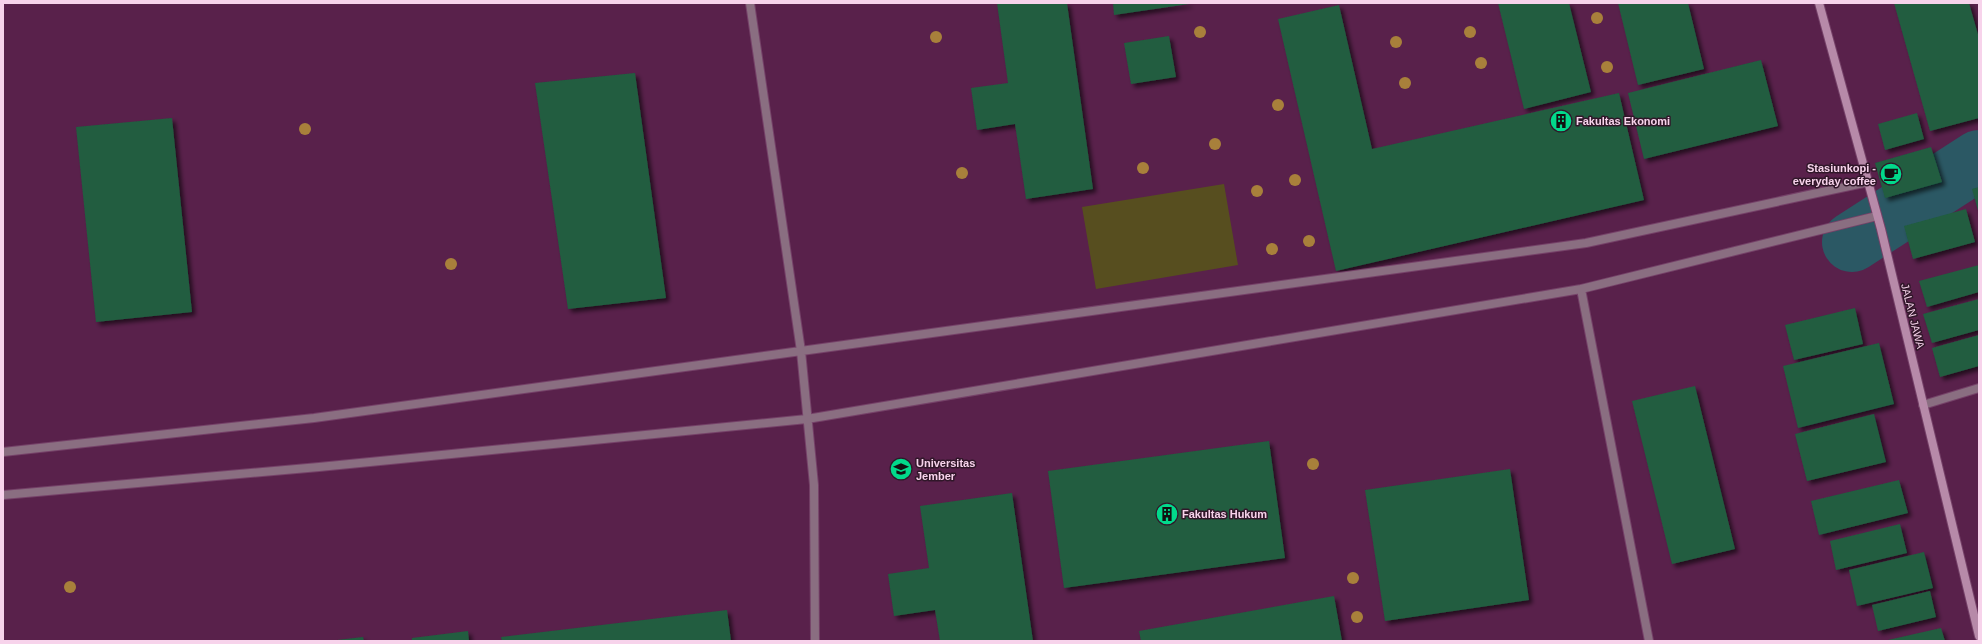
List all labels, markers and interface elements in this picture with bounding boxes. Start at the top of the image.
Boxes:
building icon: Fakultas Ekonomi [1548,108,1574,134]
place label: Fakultas Ekonomi [1576,115,1670,127]
cafe icon: Stasiunkopi - everyday coffee [1878,161,1904,187]
place label: Stasiunkopi - everyday coffee [1793,162,1876,187]
street label: JALAN JAWA [1899,282,1927,351]
school or university icon: Universitas Jember [888,456,914,482]
place label: Universitas Jember [916,457,975,482]
building icon: Fakultas Hukum [1154,501,1180,527]
place label: Fakultas Hukum [1182,508,1267,520]

